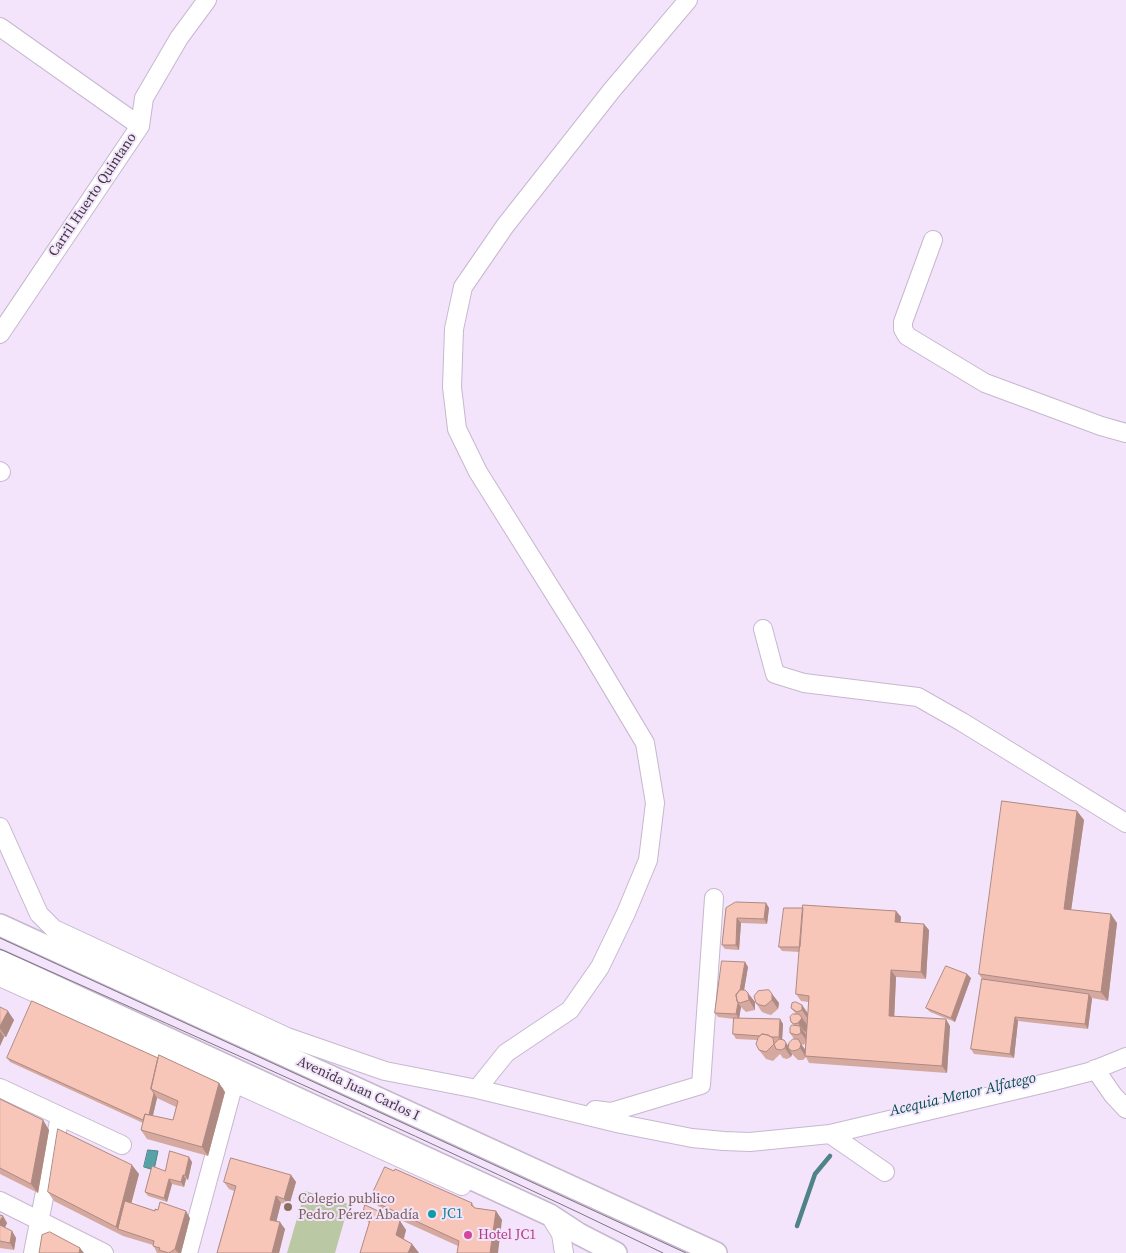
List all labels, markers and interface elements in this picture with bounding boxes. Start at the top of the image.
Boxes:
street label: Carril Huerto Quintano [45,130,141,260]
street label: Avenida Juan Carlos I [294,1053,422,1125]
water label: Acequia Menor Alfatego [888,1069,1038,1121]
place label: Colegio publico Pedro Pérez Abadía [298,1191,419,1224]
marker: Colegio publico Pedro Pérez Abadía [282,1201,294,1213]
place label: JC1 [442,1206,463,1222]
marker: JC1 [426,1208,438,1220]
place label: Hotel JC1 [478,1227,536,1243]
marker: Hotel JC1 [462,1229,474,1241]

